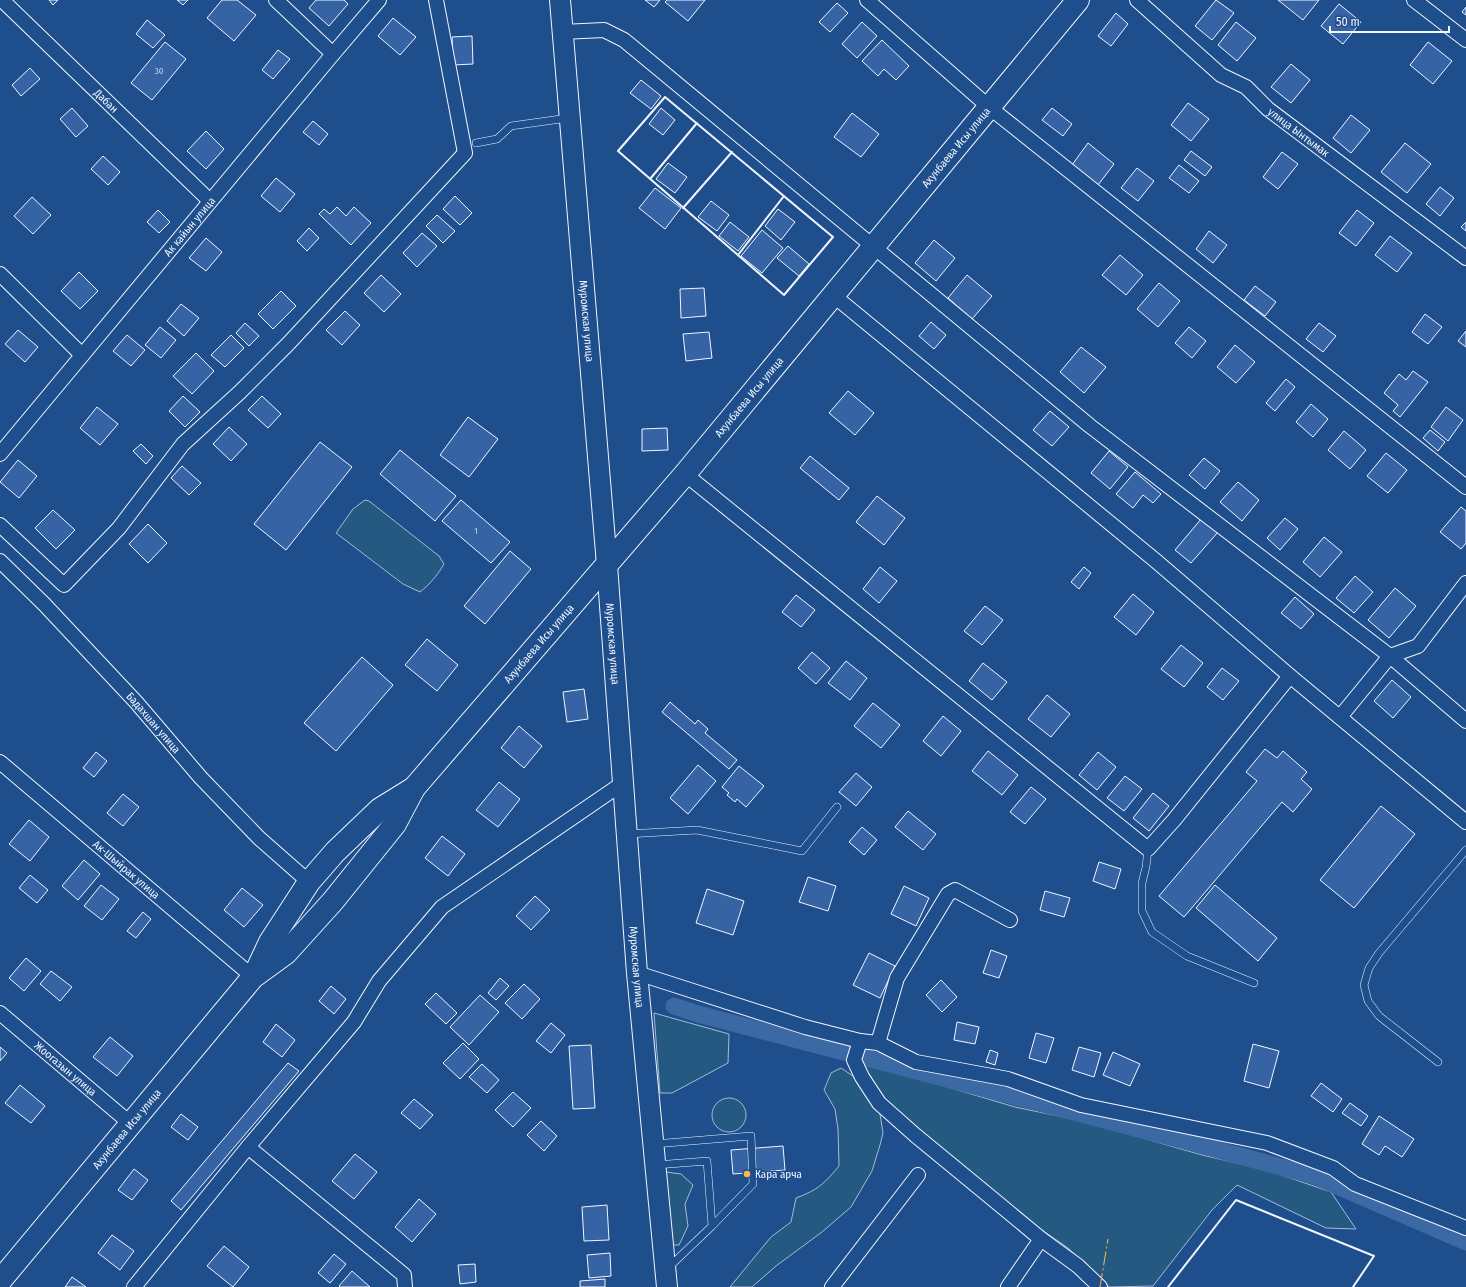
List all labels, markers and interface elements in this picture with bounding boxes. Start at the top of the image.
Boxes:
scale bar [1330,8,1449,34]
text: 50 m [1336,15,1360,29]
house number: 30 [155,66,164,76]
street label: Дабан [90,86,121,116]
street label: Ахунбаева Исы улица [919,105,993,190]
street label: улица Ынтымак [1265,105,1332,160]
street label: Ак кайын улица [161,195,218,259]
street label: Муромская улица [576,280,596,362]
street label: Ахунбаева Исы улица [712,354,786,440]
house number: 1 [474,526,478,536]
street label: Ахунбаева Исы улица [502,602,577,686]
street label: Муромская улица [603,603,622,685]
street label: Бадахшан улица [123,690,183,756]
street label: Ак-Шыйрак улица [90,838,162,902]
street label: Муромская улица [627,926,646,1008]
street label: Жоогазын улица [32,1039,99,1099]
street label: Ахунбаева Исы улица [90,1086,164,1172]
place label: Кара арча [755,1168,802,1181]
marker: Кара арча [742,1169,752,1179]

